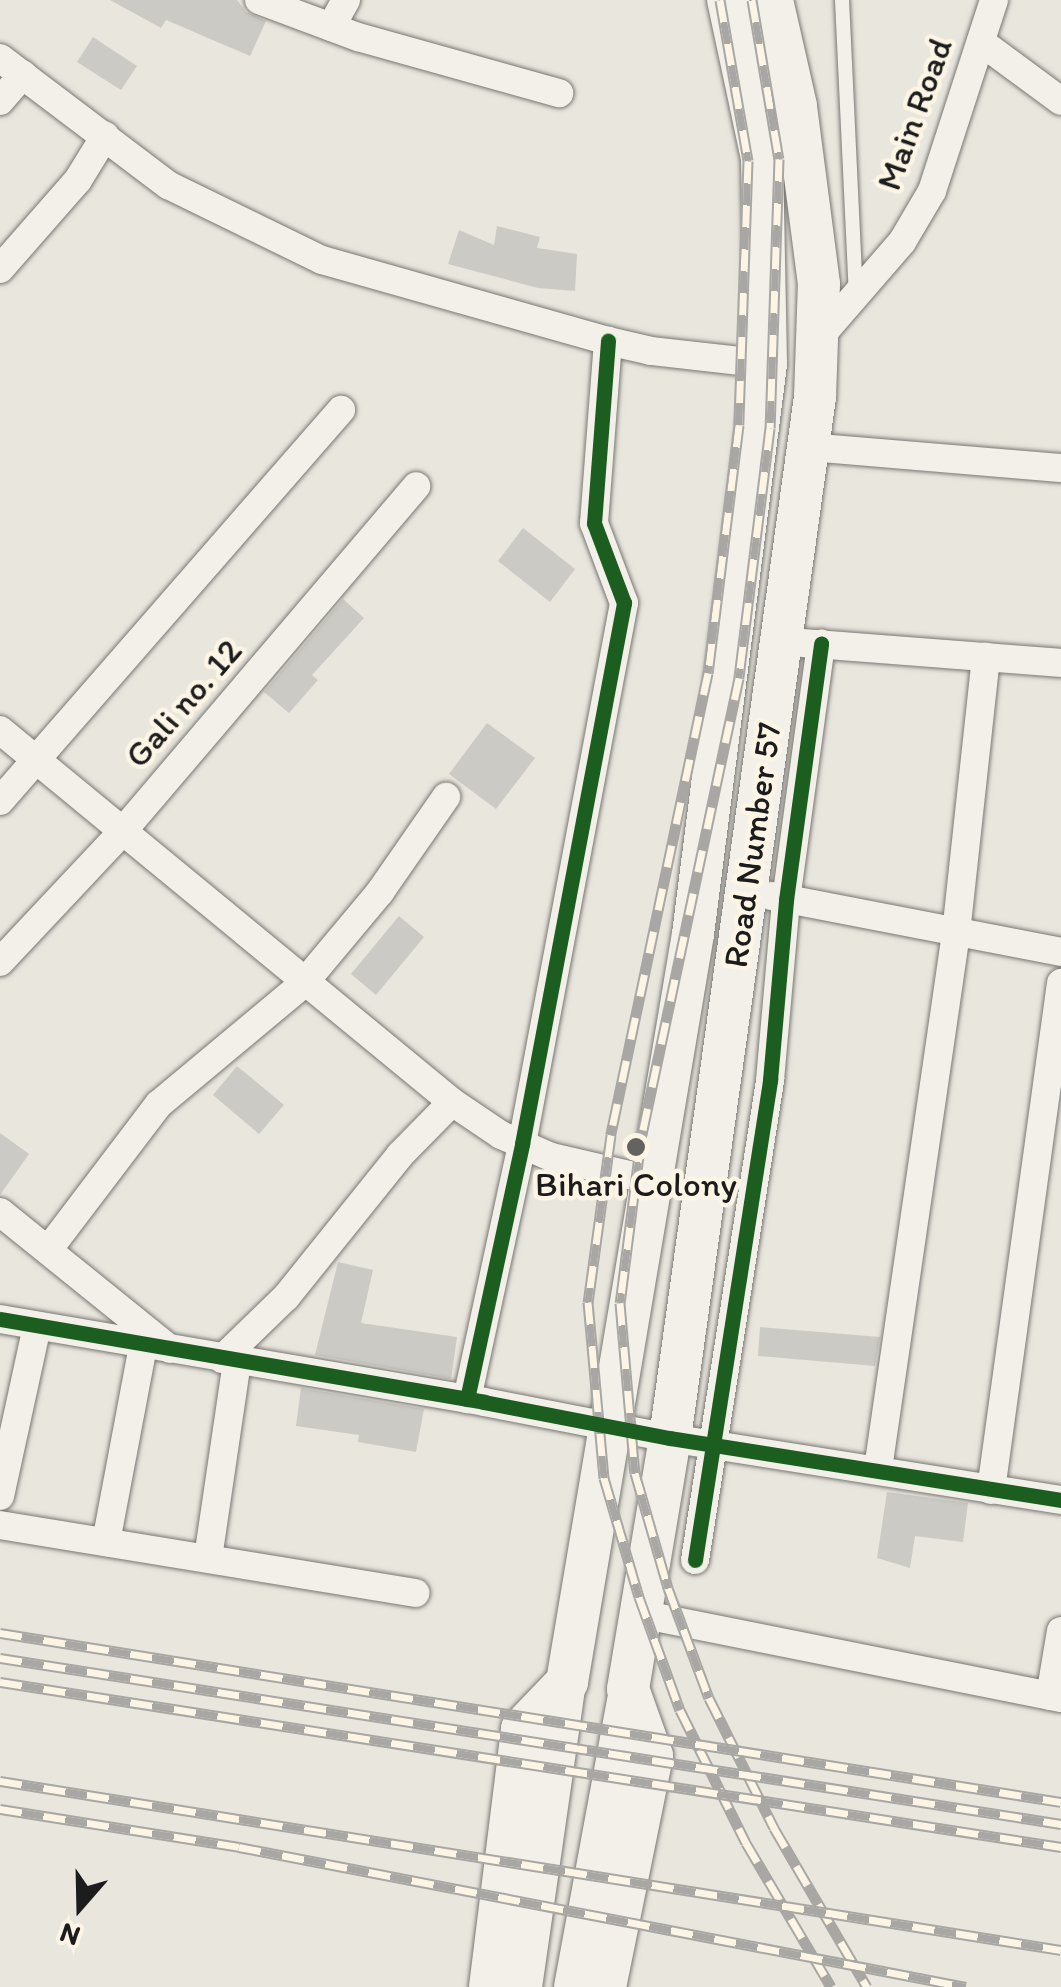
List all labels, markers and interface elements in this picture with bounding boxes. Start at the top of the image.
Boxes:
street label: Main Road [867,33,961,195]
street label: Gali no. 12 [115,630,251,776]
street label: Road Number 57 [714,719,790,971]
marker: Bihari Colony [625,1136,647,1158]
place label: Bihari Colony [536,1163,736,1205]
north arrow [30,1857,130,1957]
text: N [55,1916,84,1954]

